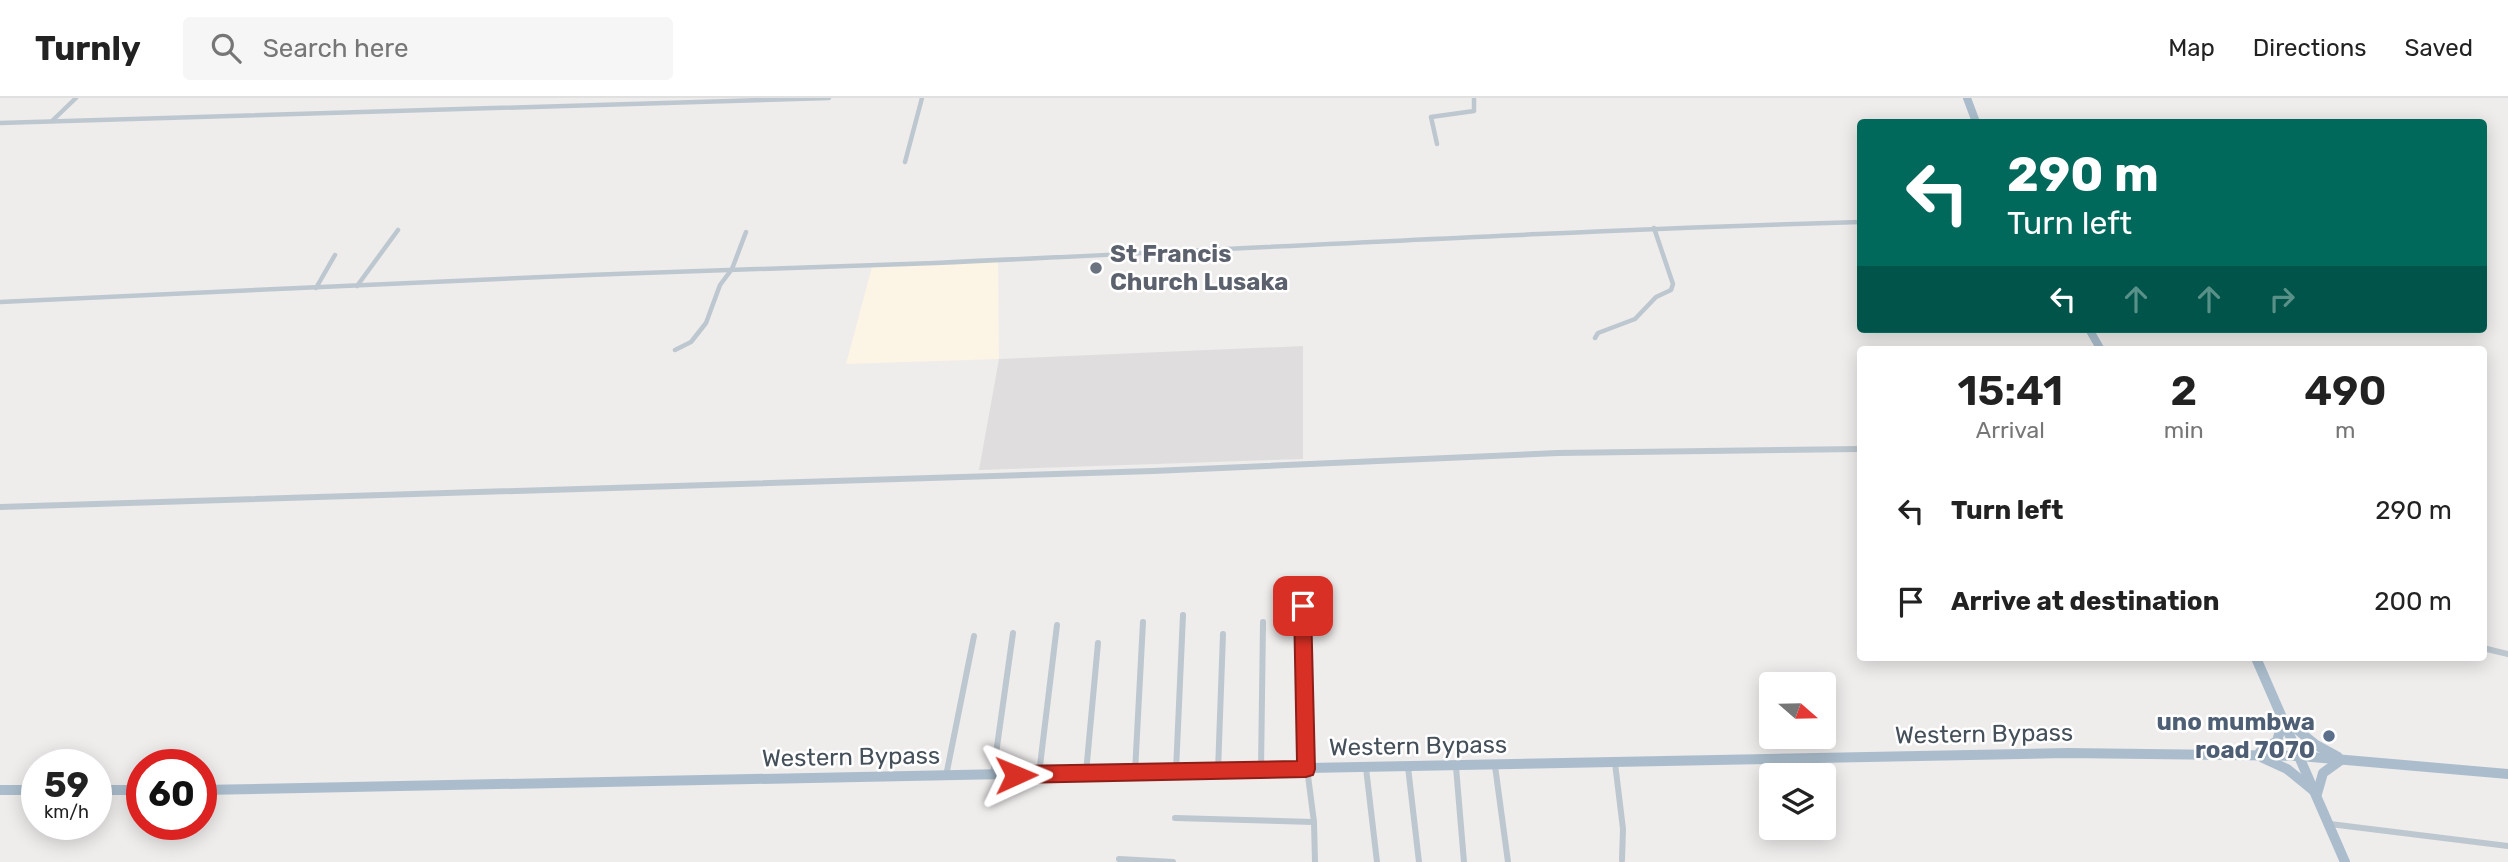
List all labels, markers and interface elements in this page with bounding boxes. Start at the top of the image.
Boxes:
search box [183,17,673,80]
text: Turnly [35,29,141,68]
icon: search [207,29,245,67]
text: Search here [263,33,409,64]
text: Map [2168,34,2215,62]
text: Directions [2253,34,2366,62]
text: Saved [2404,34,2473,62]
text: 290 m [2007,145,2159,203]
icon: left [1892,147,1983,238]
text: Turn left [2007,204,2132,242]
place label: St Francis Church Lusaka [1110,240,1288,296]
marker: St Francis Church Lusaka [1088,260,1104,276]
icon: left [2044,280,2082,318]
icon: ahead [2117,280,2155,318]
icon: ahead [2190,280,2228,318]
icon: right [2263,280,2301,318]
text: 15:41 [1958,366,2063,416]
text: 2 [2170,366,2197,416]
text: 490 [2304,366,2386,416]
text: Arrival [1976,416,2045,444]
text: min [2164,416,2204,444]
text: m [2335,416,2356,444]
icon: left [1892,492,1930,530]
text: Turn left [1951,495,2063,526]
text: 290 m [2375,495,2452,526]
pin [1273,576,1333,636]
icon: arrive [1892,583,1930,621]
text: Arrive at destination [1951,586,2219,617]
text: 200 m [2374,586,2452,617]
icon: arrive [1284,587,1322,625]
north arrow [1759,672,1836,749]
map controls [1759,672,1836,840]
place label: uno mumbwa road 7070 [2156,708,2315,764]
street label: Western Bypass [1895,718,2073,750]
marker: uno mumbwa road 7070 [2321,728,2337,744]
street label: Western Bypass [1329,730,1507,762]
position arrow [979,738,1053,812]
street label: Western Bypass [762,741,940,773]
speed limit sign: 60 [126,749,217,840]
button: layers [1759,763,1836,840]
text: 59 [44,764,89,806]
text: km/h [44,801,89,823]

